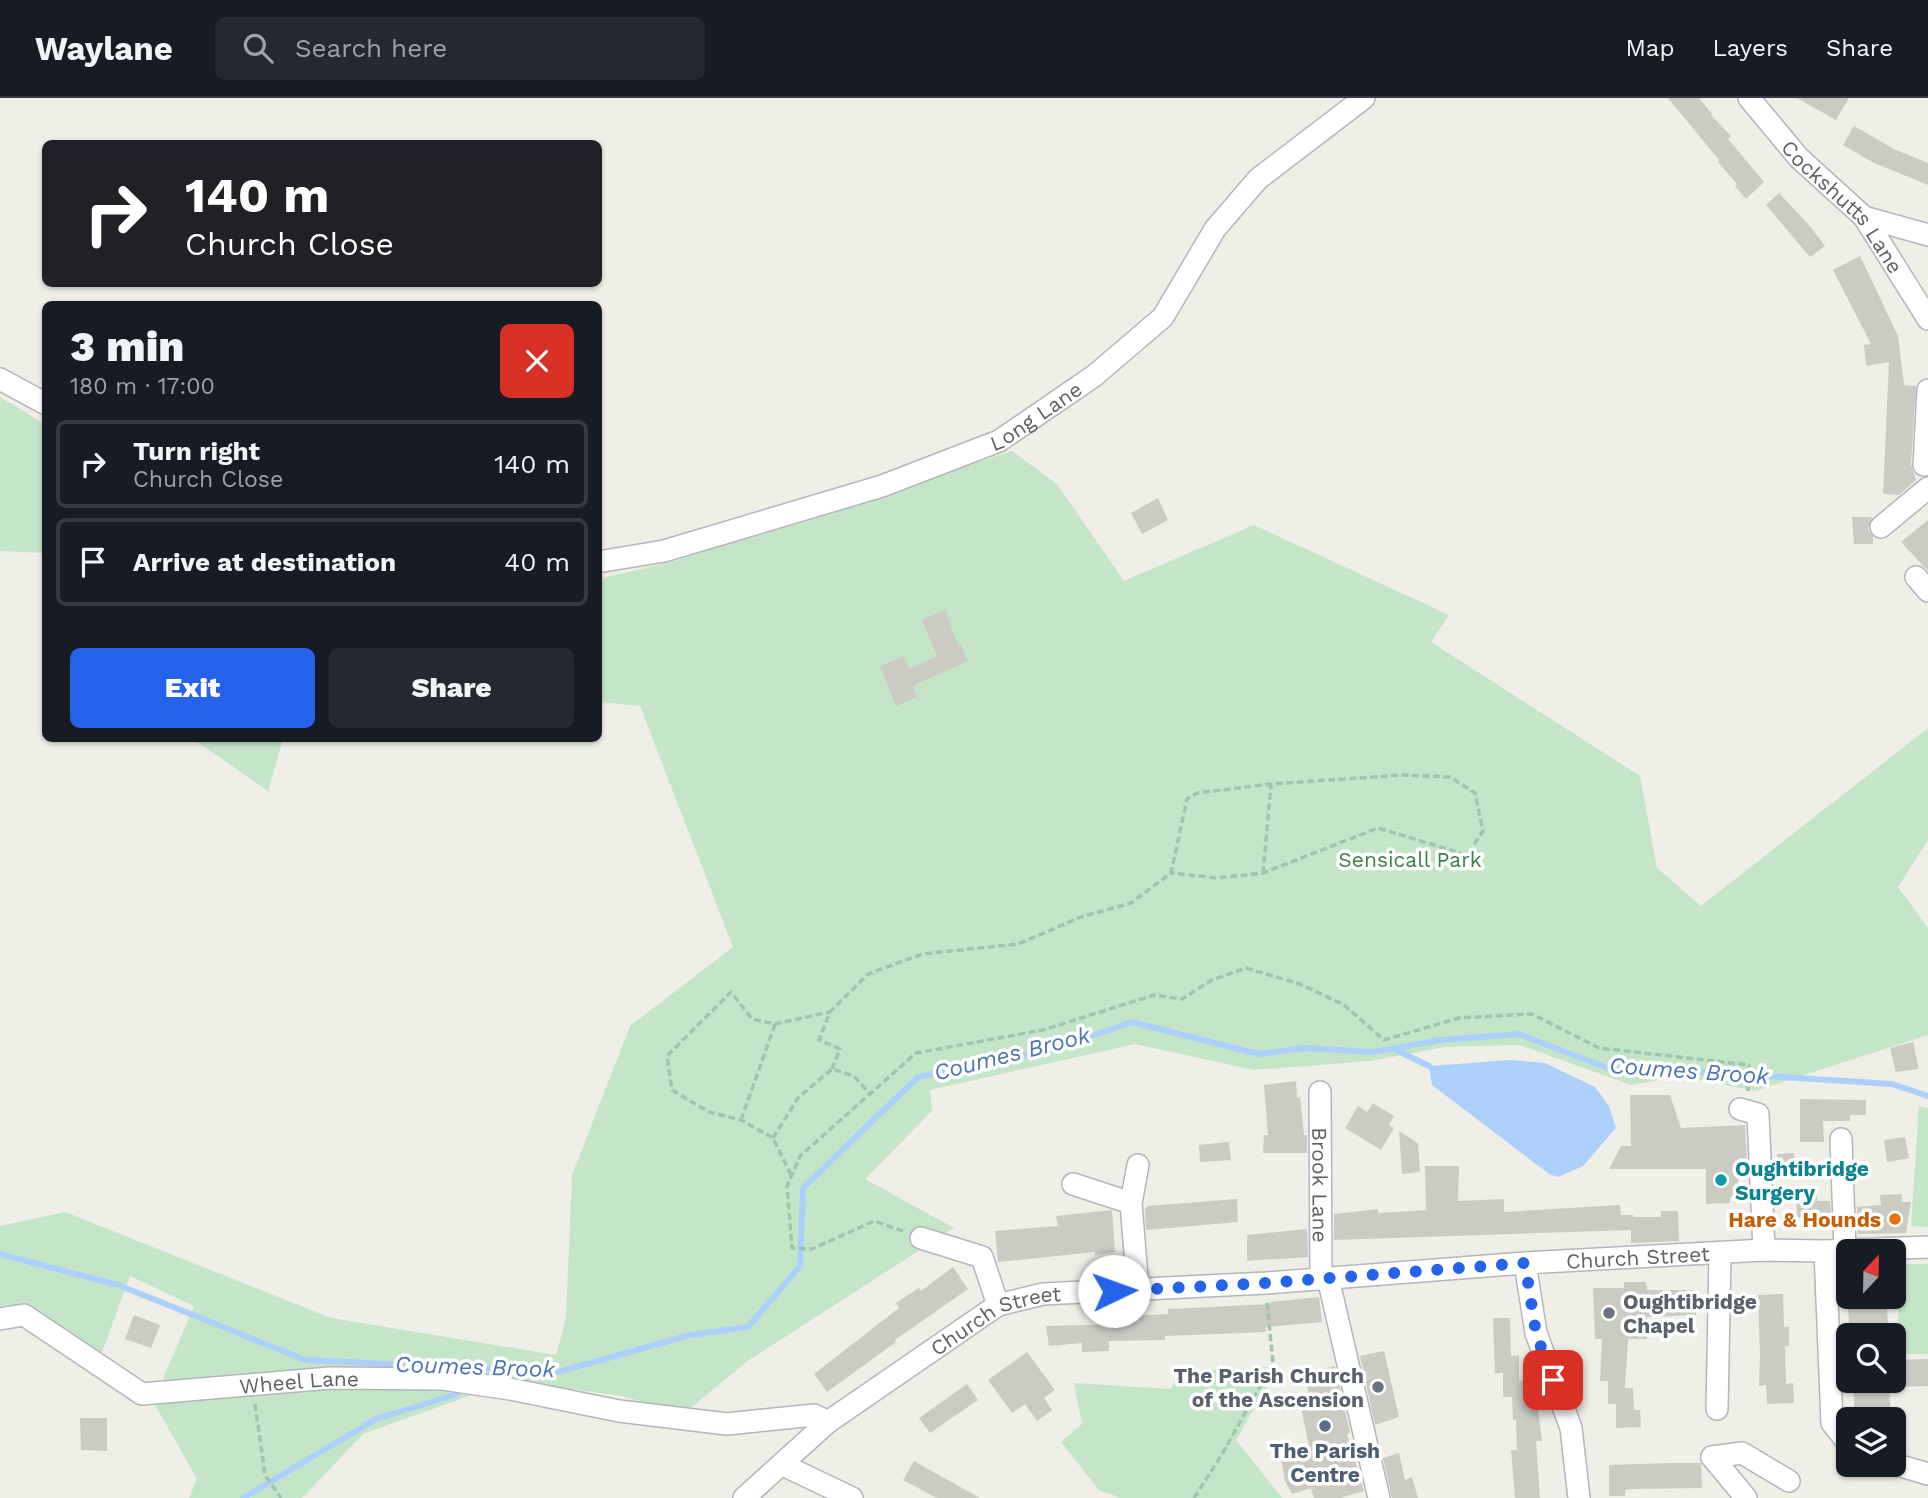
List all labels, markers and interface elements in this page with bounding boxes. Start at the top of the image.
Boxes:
search box [215,17,705,80]
text: Waylane [35,29,173,68]
icon: search [239,29,277,67]
text: Search here [295,33,447,63]
text: Map [1626,34,1674,62]
text: Layers [1712,34,1788,62]
text: Share [1826,34,1893,62]
street label: Cockshutts Lane [1777,135,1909,278]
text: 140 m [185,166,329,224]
icon: right [70,168,161,259]
text: Church Close [185,225,394,263]
text: 3 min [70,322,184,371]
button: close [500,324,574,398]
text: 180 m · 17:00 [70,373,215,400]
street label: Long Lane [986,376,1086,456]
text: Turn right [133,436,260,466]
icon: right [74,445,112,483]
text: 140 m [494,449,570,479]
text: Church Close [133,466,283,493]
icon: arrive [74,543,112,581]
text: Arrive at destination [133,547,396,577]
text: 40 m [504,547,570,577]
button: Exit [70,648,315,728]
button: Share [329,648,574,728]
park label: Sensicall Park [1338,847,1482,872]
water label: Coumes Brook [931,1021,1094,1086]
water label: Coumes Brook [1608,1052,1771,1090]
street label: Brook Lane [1308,1127,1333,1243]
place label: Oughtibridge Surgery [1735,1156,1869,1205]
marker: Oughtibridge Surgery [1713,1172,1729,1188]
place label: Hare & Hounds [1728,1207,1881,1232]
marker: Hare & Hounds [1887,1211,1903,1227]
north arrow [1836,1239,1906,1309]
map controls [1836,1239,1906,1477]
street label: Church Street [1565,1240,1710,1273]
position arrow [1077,1254,1151,1328]
street label: Church Street [925,1281,1062,1360]
place label: Oughtibridge Chapel [1623,1289,1757,1338]
marker: Oughtibridge Chapel [1601,1305,1617,1321]
button: search [1836,1323,1906,1393]
pin [1523,1350,1583,1410]
water label: Coumes Brook [395,1351,557,1383]
icon: arrive [1534,1361,1572,1399]
place label: The Parish Church of the Ascension [1174,1363,1364,1412]
street label: Wheel Lane [238,1365,359,1398]
marker: The Parish Church of the Ascension [1370,1379,1386,1395]
button: layers [1836,1407,1906,1477]
marker: The Parish Centre [1317,1418,1333,1434]
place label: The Parish Centre [1270,1438,1380,1487]

